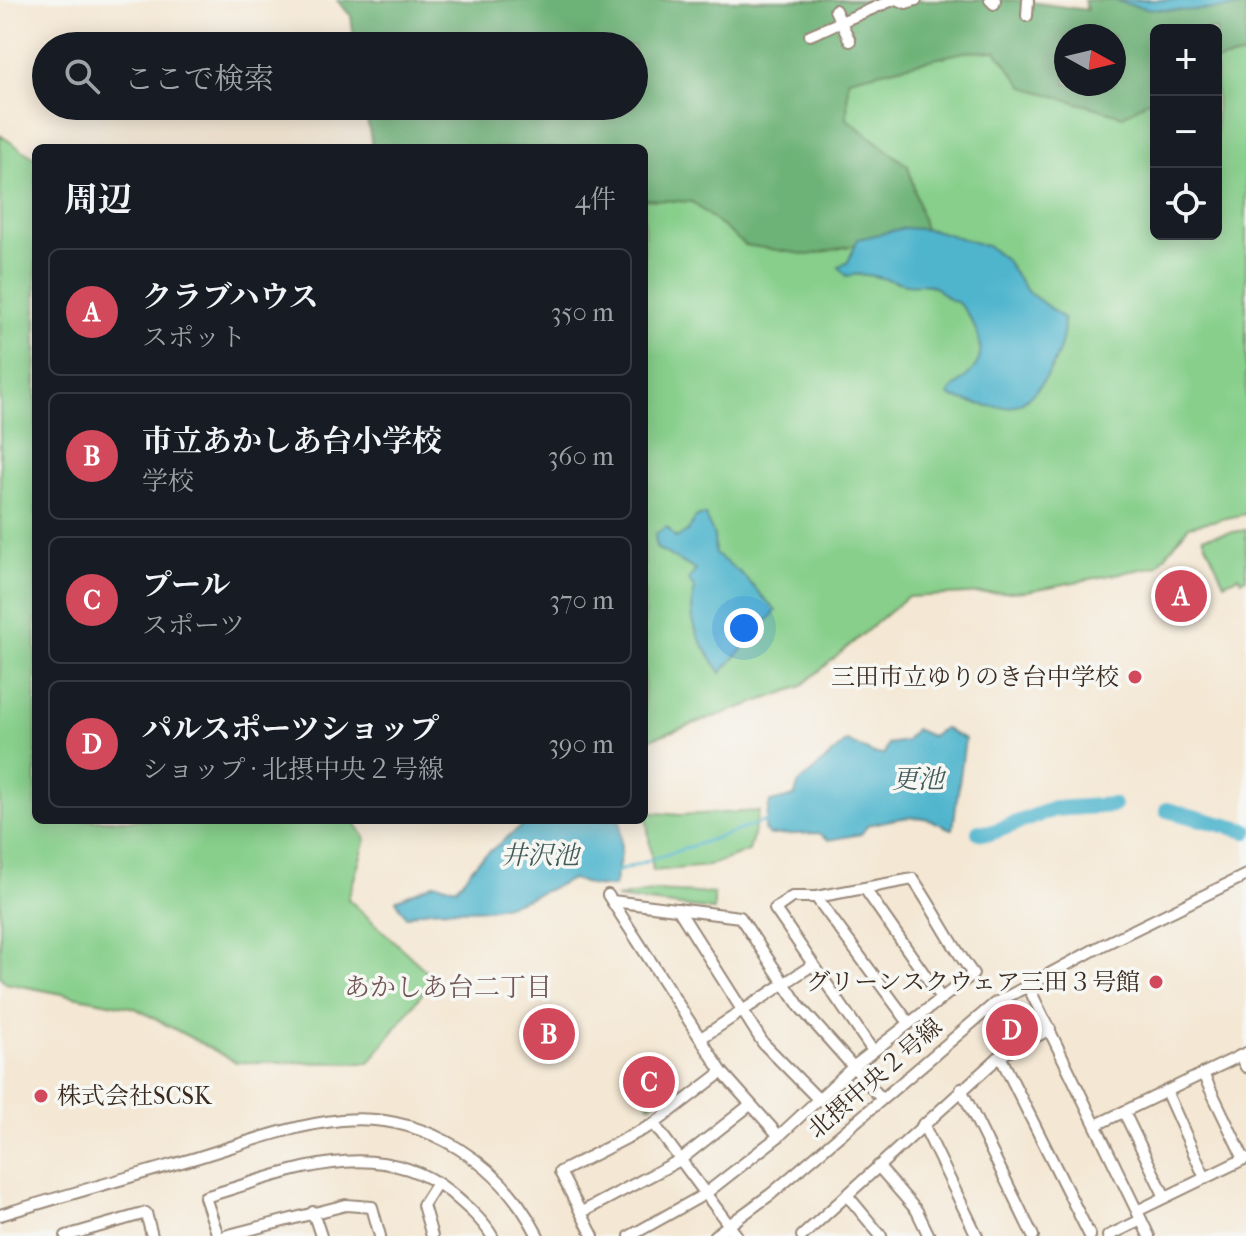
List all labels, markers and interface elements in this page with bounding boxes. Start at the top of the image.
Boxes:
north arrow [1054,24,1126,96]
map controls [1150,24,1222,240]
button: + [1150,24,1222,96]
search box [32,32,648,120]
icon: search [60,54,104,98]
text: ここで検索 [124,62,274,97]
button: − [1150,96,1222,168]
button: locate [1150,168,1222,240]
text: 周辺 [64,180,132,220]
text: 4件 [575,184,616,215]
text: クラブハウス [142,280,319,315]
text: A [84,297,100,328]
text: 350 m [551,297,614,328]
text: スポット [142,322,246,353]
text: 市立あかしあ台小学校 [142,424,442,459]
text: B [84,441,100,472]
text: 360 m [548,441,614,472]
text: 学校 [142,466,194,497]
pin: A [1155,566,1207,626]
text: プール [142,568,231,603]
text: C [83,585,101,616]
text: 370 m [549,585,614,616]
your location [724,608,764,648]
text: スポーツ [142,610,245,641]
place label: 三田市立ゆりのき台中学校 [831,663,1119,691]
marker: 三田市立ゆりのき台中学校 [1126,668,1144,686]
text: パルスポーツショップ [142,712,439,747]
text: D [82,729,102,760]
text: 390 m [548,729,614,760]
text: ショップ · 北摂中央２号線 [142,754,444,785]
water label: 更池 [892,764,947,795]
water label: 井沢池 [501,840,582,871]
place label: グリーンスクウェア三田３号館 [806,968,1140,996]
district label: あかしあ台二丁目 [344,972,552,1003]
marker: グリーンスクウェア三田３号館 [1147,973,1165,991]
pin: D [986,1000,1038,1060]
pin: B [523,1004,575,1064]
street label: 北摂中央２号線 [802,1012,948,1144]
pin: C [623,1052,675,1112]
place label: 株式会社SCSK [57,1082,213,1110]
marker: 株式会社SCSK [32,1087,50,1105]

